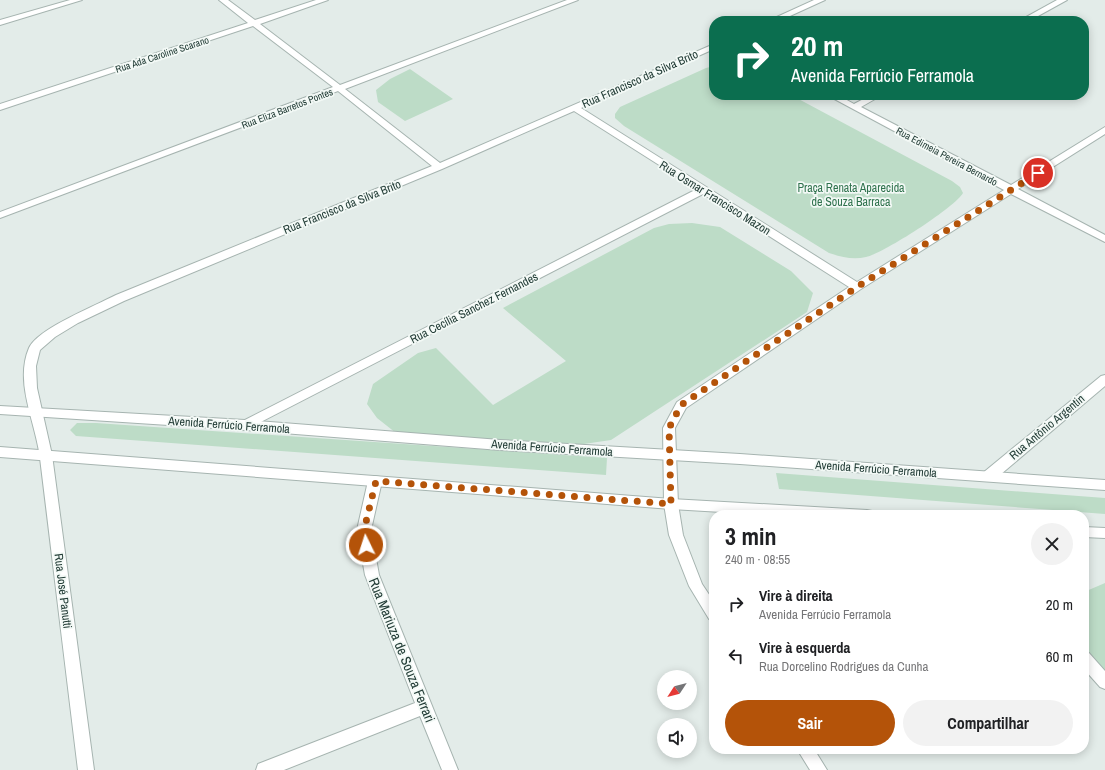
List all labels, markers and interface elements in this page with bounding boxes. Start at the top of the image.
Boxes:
text: 20 m [791,27,843,65]
icon: right [725,32,777,84]
street label: Rua Ada Caroline Scarano [114,33,211,76]
street label: Rua Francisco da Silva Brito [579,46,701,112]
text: Avenida Ferrúcio Ferramola [791,63,974,88]
street label: Rua Eliza Barretos Pontes [240,85,335,132]
street label: Rua Edimeia Pereira Bernardo [894,124,1000,189]
pin [1021,156,1055,190]
street label: Rua Osmar Francisco Mazon [656,157,774,239]
icon: arrive [1027,162,1049,184]
street label: Rua Francisco da Silva Brito [281,176,403,238]
park label: Praça Renata Aparecida de Souza Barraca [797,180,905,210]
street label: Rua Cecília Sanchez Fernandes [407,269,541,347]
street label: Rua Antônio Argentin [1006,391,1088,463]
street label: Avenida Ferrúcio Ferramola [167,413,291,437]
street label: Avenida Ferrúcio Ferramola [490,436,614,460]
street label: Avenida Ferrúcio Ferramola [814,457,938,481]
text: 3 min [725,520,776,552]
button: close [1031,523,1073,565]
position arrow [345,524,387,566]
text: 240 m · 08:55 [725,551,790,568]
street label: Rua José Panutti [50,553,76,629]
street label: Rua Mariuza de Souza Ferrari [365,575,439,725]
text: Vire à direita [759,585,833,606]
icon: right [725,593,747,615]
text: 20 m [1046,594,1073,615]
text: Avenida Ferrúcio Ferramola [759,606,891,623]
text: Vire à esquerda [759,637,850,658]
icon: left [725,645,747,667]
text: 60 m [1046,646,1073,667]
text: Rua Dorcelino Rodrigues da Cunha [759,658,928,675]
north arrow [657,670,697,710]
map controls [657,670,697,758]
button: Sair [725,700,895,746]
button: Compartilhar [903,700,1073,746]
button: sound [657,718,697,758]

